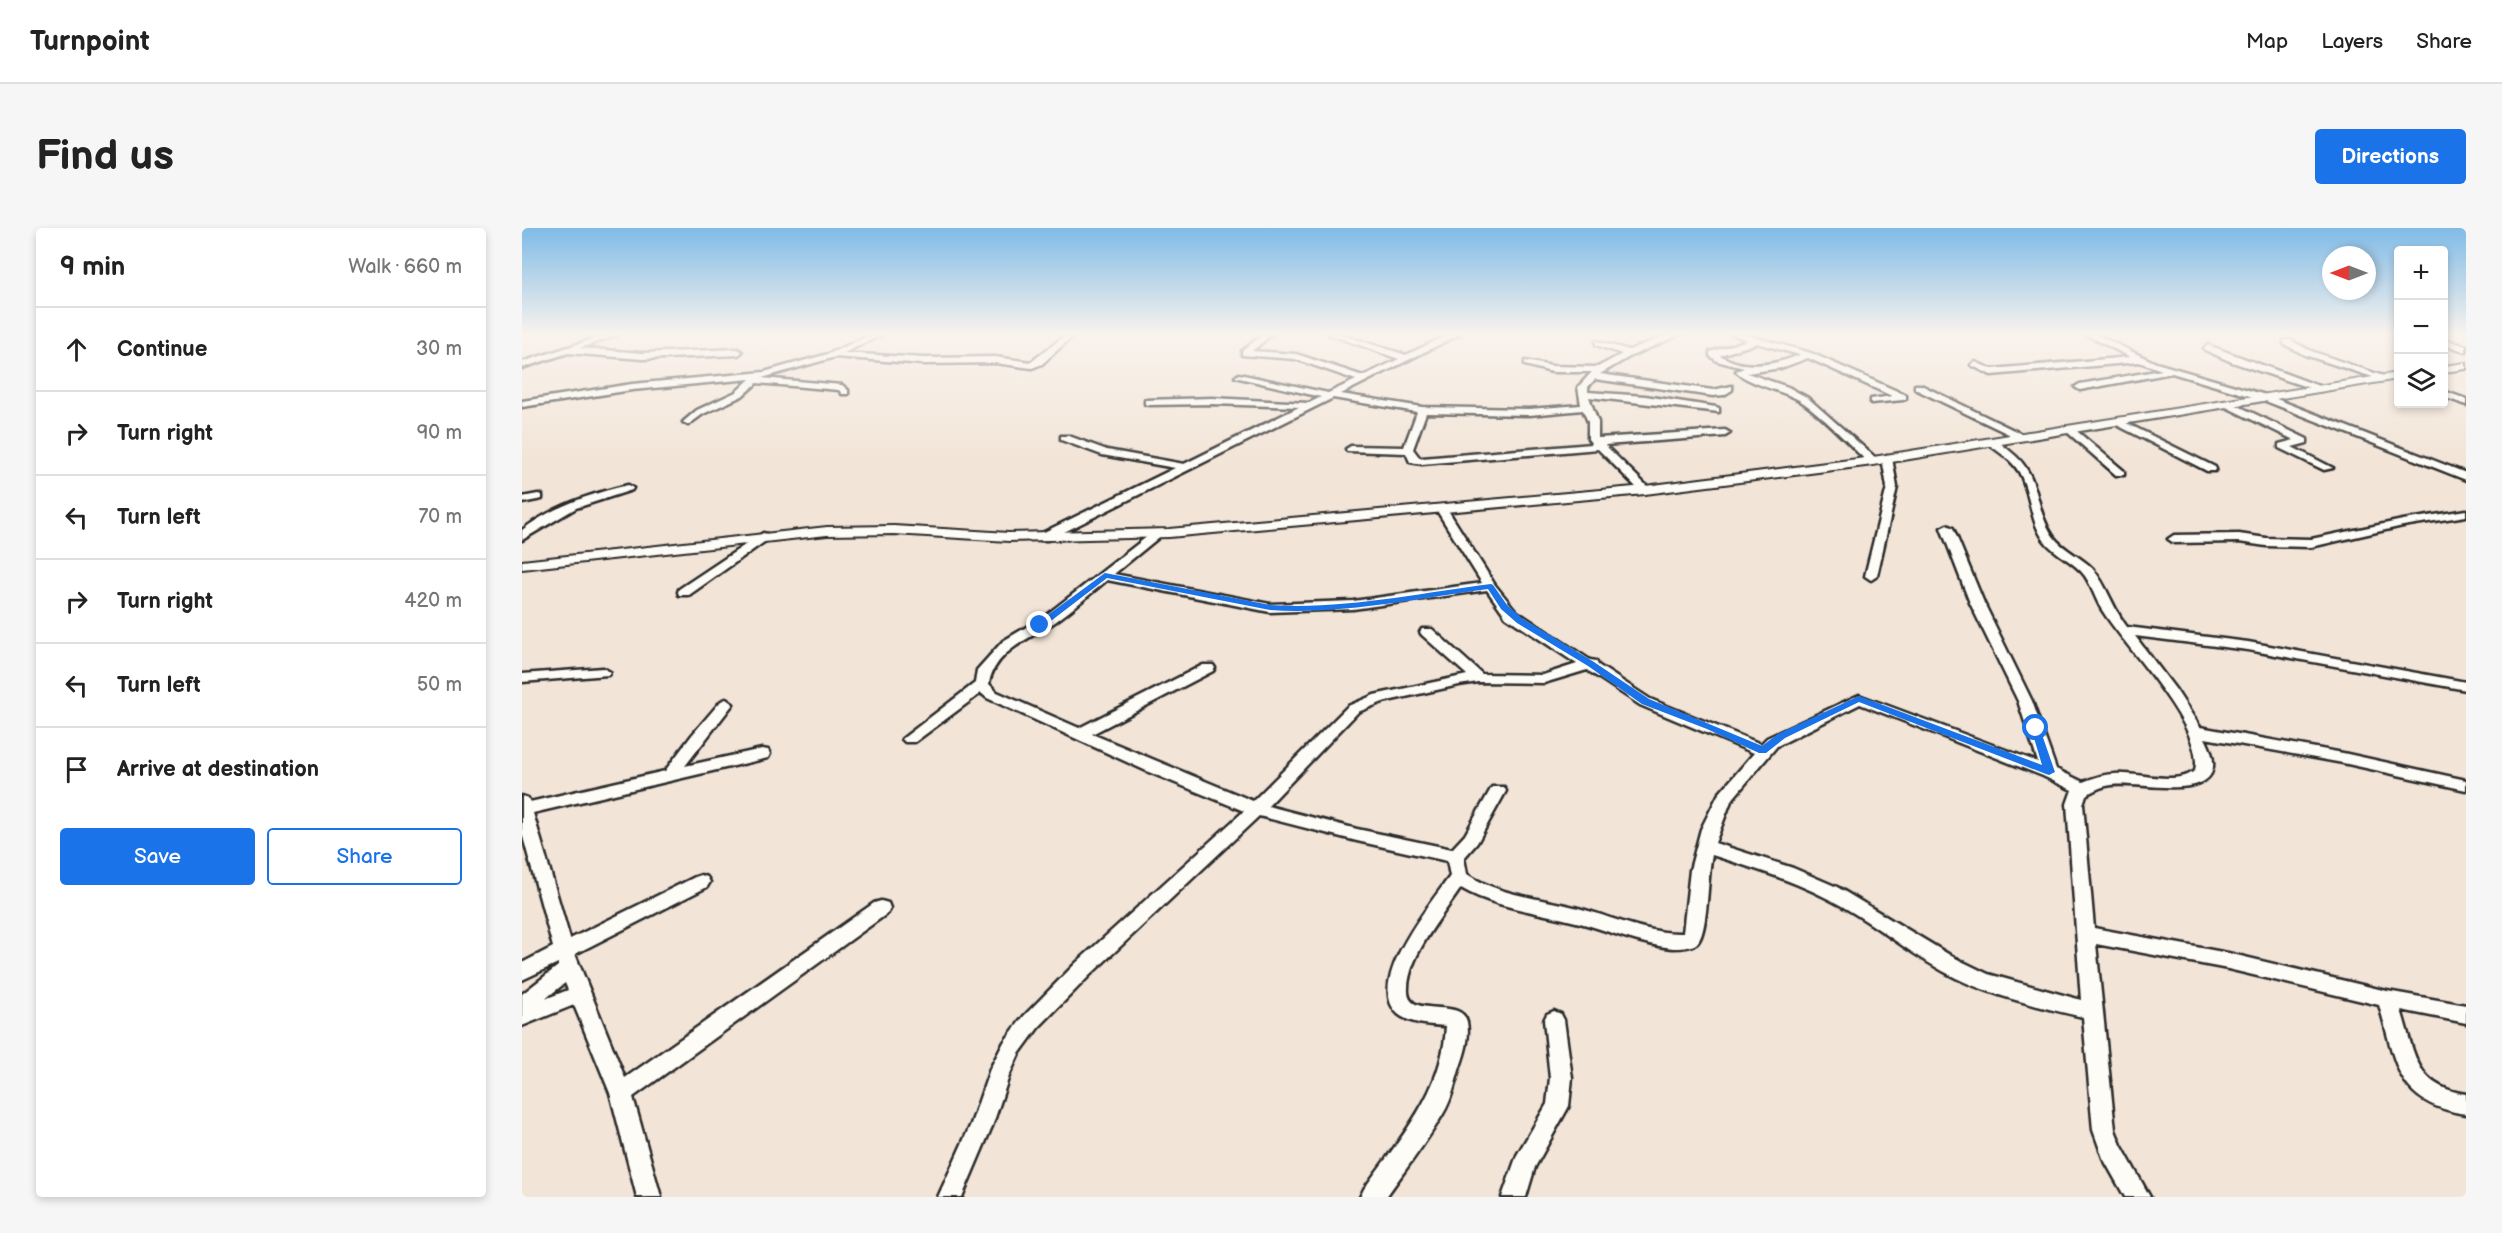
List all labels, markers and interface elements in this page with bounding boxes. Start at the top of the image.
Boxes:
text: Turnpoint [30,25,150,58]
text: Map [2246,29,2288,54]
text: Layers [2321,29,2383,54]
text: Share [2416,29,2472,54]
button: Directions [2315,129,2466,184]
text: Find us [36,131,174,182]
north arrow [2322,246,2376,300]
map controls [2394,246,2448,408]
button: + [2394,246,2448,300]
text: 9 min [60,252,125,283]
text: Walk · 660 m [348,255,462,279]
button: − [2394,300,2448,354]
icon: ahead [60,333,93,366]
text: Continue [117,336,207,363]
text: 30 m [416,337,462,361]
button: layers [2394,354,2448,408]
icon: right [60,417,93,450]
text: Turn right [117,420,213,447]
text: 90 m [417,421,462,445]
icon: left [60,501,93,534]
text: Turn left [117,504,201,531]
text: 70 m [418,505,462,529]
icon: right [60,585,93,618]
text: Turn right [117,588,213,615]
text: 420 m [404,589,462,613]
route end [1026,611,1052,637]
icon: left [60,669,93,702]
text: Turn left [117,672,201,699]
text: 50 m [417,673,462,697]
route start [2022,714,2048,740]
icon: arrive [60,753,93,786]
text: Arrive at destination [117,756,319,783]
button: Save [60,828,255,885]
button: Share [267,828,462,885]

